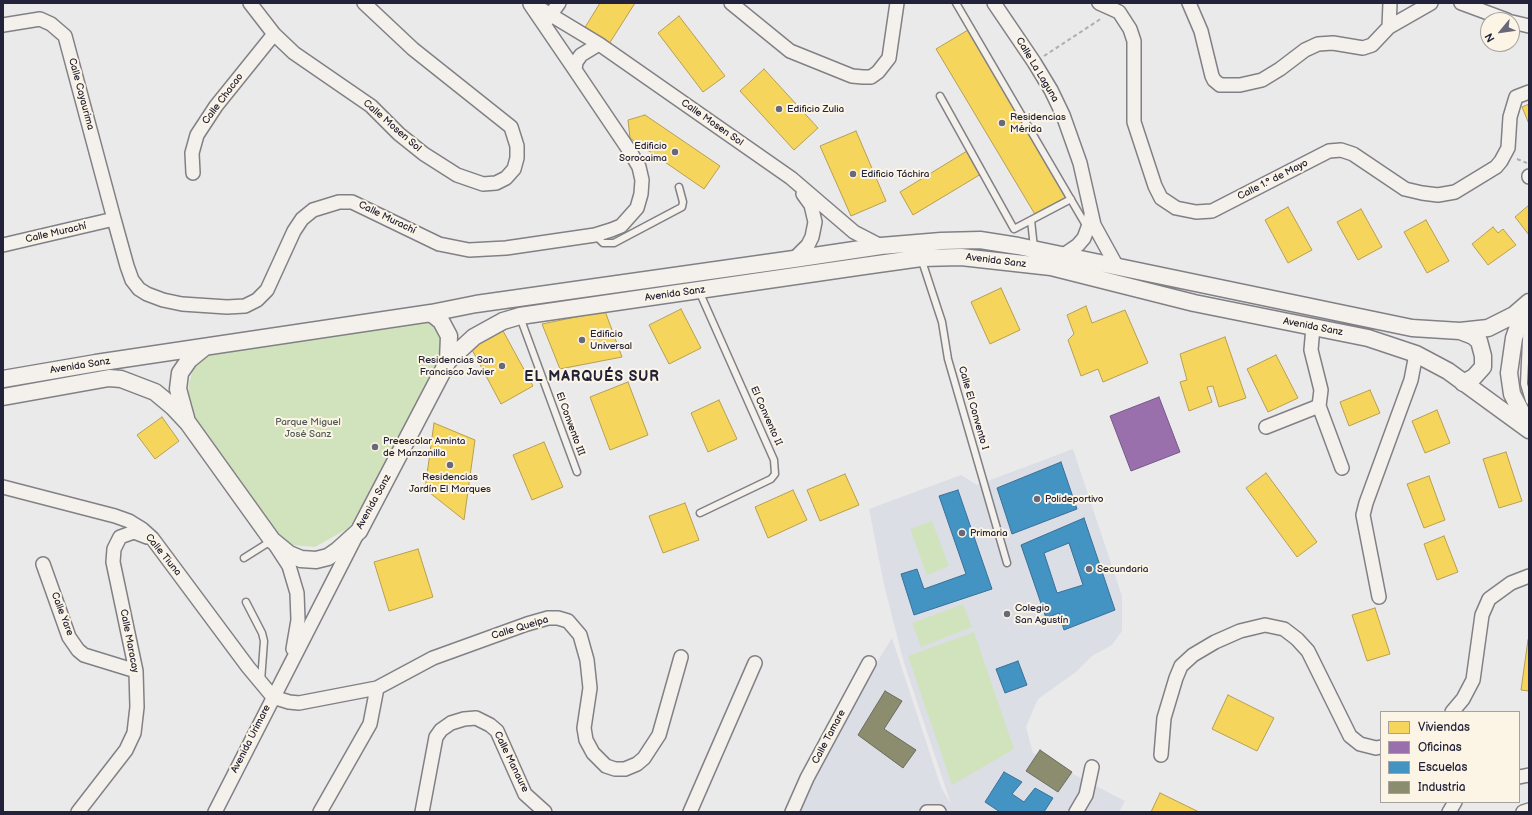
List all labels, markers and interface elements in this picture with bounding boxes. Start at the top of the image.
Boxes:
north arrow [1480,12,1520,52]
text: N [1482,31,1498,44]
street label: Calle La Laguna [1013,35,1061,105]
street label: Calle Cayaurima [66,57,96,131]
street label: Calle Chacao [200,71,246,127]
street label: Calle Mosen Sol [360,97,424,155]
street label: Calle Mosen Sol [679,97,745,149]
place label: Edificio Zulia [787,103,844,115]
marker: Edificio Zulia [774,104,784,114]
place label: Residencias Mérida [1010,111,1066,134]
marker: Residencias Mérida [997,118,1007,128]
place label: Edificio Sorocaima [619,140,667,164]
marker: Edificio Sorocaima [670,147,680,157]
street label: Calle 1.° de Mayo [1236,157,1310,203]
place label: Edificio Táchira [861,168,929,180]
marker: Edificio Táchira [848,169,858,179]
street label: Calle Murachí [356,199,418,237]
street label: Calle Murachí [24,220,88,246]
street label: Avenida Sanz [965,251,1027,271]
street label: Avenida Sanz [644,284,706,304]
street label: Avenida Sanz [1282,315,1344,339]
place label: Edificio Universal [590,328,632,352]
marker: Edificio Universal [577,335,587,345]
place label: Residencias San Francisco Javier [418,354,494,378]
street label: Avenida Sanz [49,355,111,377]
marker: Residencias San Francisco Javier [497,361,507,371]
street label: Calle El Convento I [955,365,991,451]
district label: EL MARQUÉS SUR [524,369,660,385]
street label: El Convento II [748,385,784,447]
street label: El Convento III [553,391,587,457]
park label: Parque Miguel José Sanz [275,416,341,440]
place label: Preescolar Aminta de Manzanilla [383,435,465,458]
marker: Preescolar Aminta de Manzanilla [370,442,380,452]
marker: Residencias Jardín El Marques [445,460,455,470]
place label: Residencias Jardín El Marques [409,471,491,494]
street label: Avenida Sanz [354,473,394,531]
place label: Polideportivo [1045,493,1103,505]
marker: Polideportivo [1032,494,1042,504]
place label: Primaria [970,527,1008,539]
marker: Primaria [957,528,967,538]
street label: Calle Tiuna [142,532,184,578]
place label: Secundaria [1097,563,1149,575]
marker: Secundaria [1084,564,1094,574]
street label: Calle Yare [48,590,76,638]
place label: Colegio San Agustín [1015,602,1068,626]
street label: Calle Maracay [117,608,141,674]
marker: Colegio San Agustín [1002,609,1012,619]
street label: Calle Queipa [490,614,550,642]
street label: Avenida Urimare [229,703,273,775]
street label: Calle Tamare [810,708,848,766]
legend [1380,711,1520,803]
text: Viviendas [1418,720,1470,735]
street label: Calle Manaure [491,730,531,794]
text: Oficinas [1418,740,1462,755]
text: Escuelas [1418,760,1467,775]
text: Industria [1418,780,1466,795]

